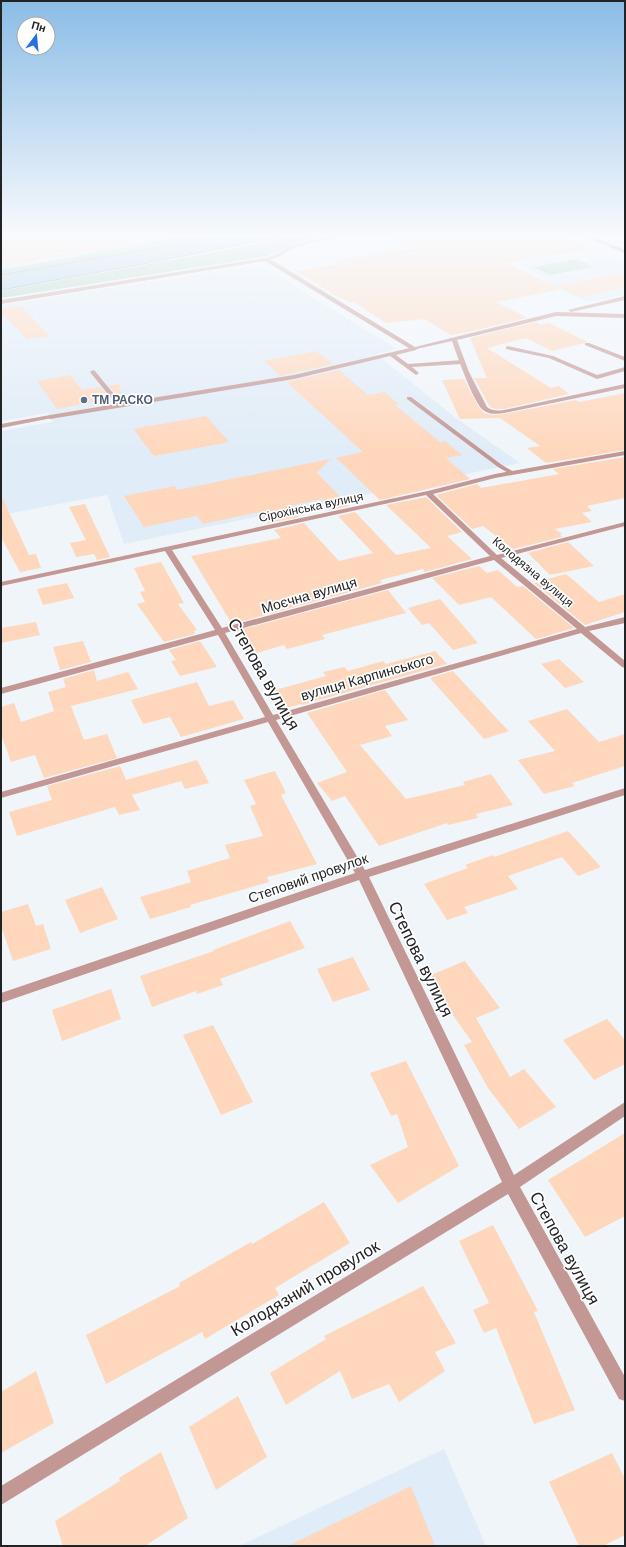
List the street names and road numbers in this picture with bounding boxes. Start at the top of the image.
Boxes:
street label: Сірохінська вулиця [257,488,365,526]
street label: Колодязна вулиця [489,533,577,611]
street label: Моєчна вулиця [259,573,359,617]
street label: Степова вулиця [223,614,305,734]
street label: вулиця Карпинського [299,649,436,705]
street label: Степовий провулок [246,849,371,907]
street label: Степова вулиця [384,898,458,1020]
street label: Степова вулиця [525,1188,605,1308]
street label: Колодязний провулок [227,1235,384,1341]

